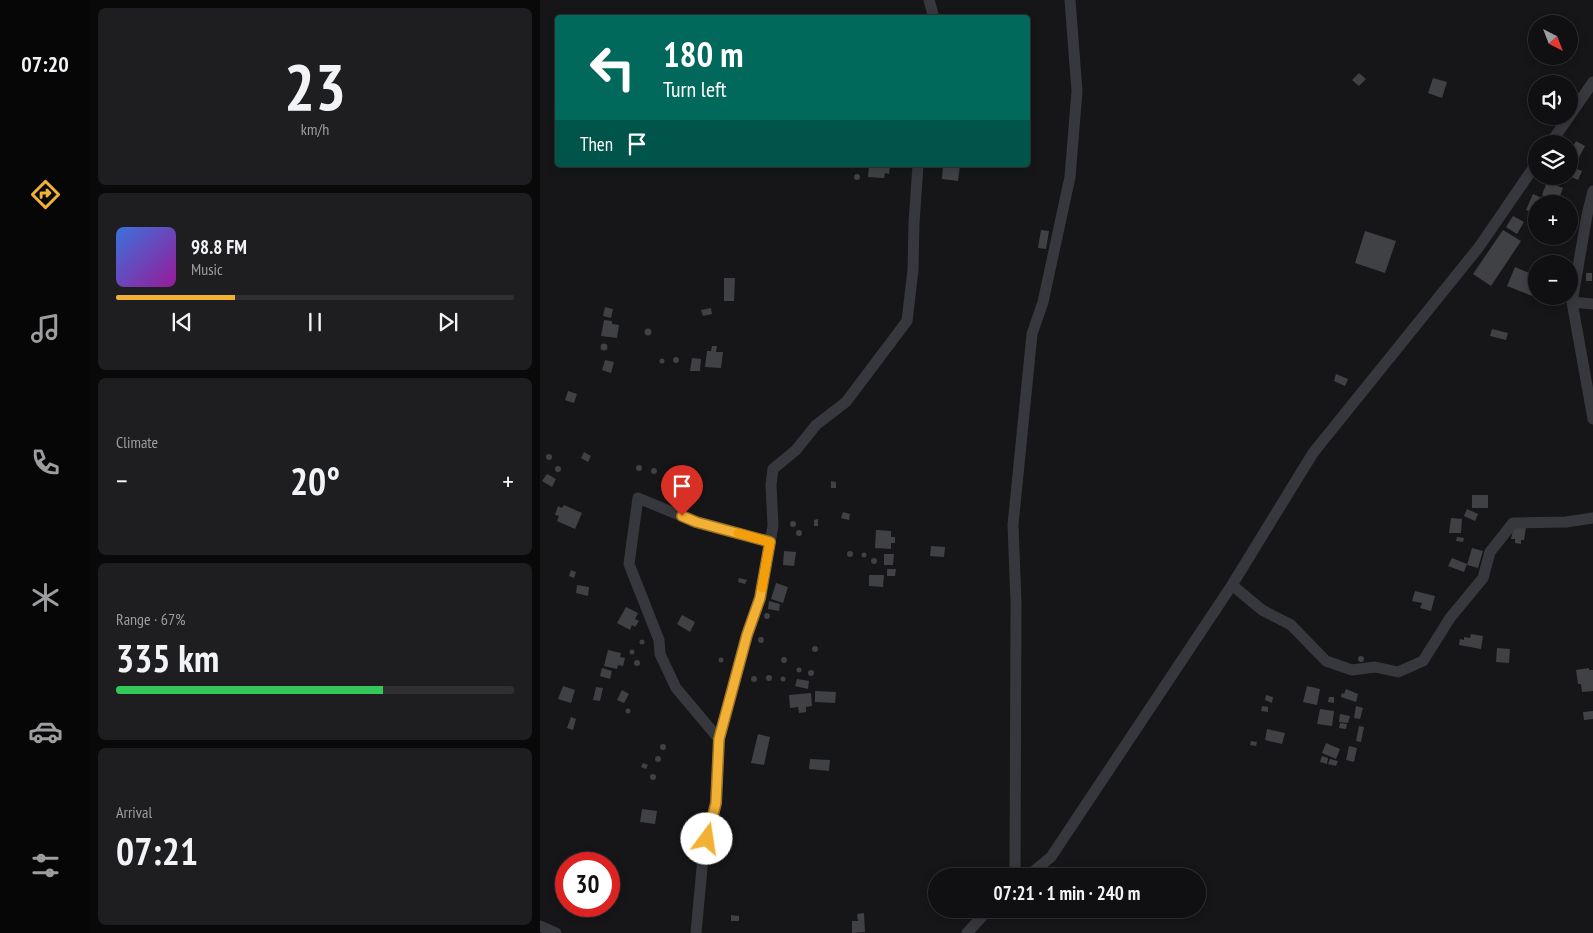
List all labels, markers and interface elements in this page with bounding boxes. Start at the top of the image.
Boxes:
north arrow [1528,15,1578,65]
map controls [1528,15,1578,305]
text: 180 m [663,31,744,77]
icon: left [580,35,645,100]
text: 23 [284,44,346,128]
text: 07:20 [21,50,69,78]
text: Turn left [663,75,727,103]
button: sound [1528,75,1578,125]
text: km/h [301,119,329,139]
icon: arrive [623,130,651,158]
text: Then [580,132,613,156]
button: layers [1528,135,1578,185]
icon: directions [28,177,63,212]
button: + [1528,195,1578,245]
text: 98.8 FM [191,235,247,259]
button: − [1528,255,1578,305]
text: Music [191,259,223,279]
icon: previous [168,308,196,336]
icon: pause [301,308,329,336]
icon: next [434,308,462,336]
icon: music [28,311,63,346]
text: Climate [116,432,158,452]
icon: phone [28,445,63,480]
text: 20° [290,456,340,505]
text: − [116,462,128,499]
text: + [502,462,514,499]
pin [661,465,703,516]
icon: arrive [668,472,696,500]
icon: climate [28,580,63,615]
text: Range · 67% [116,609,185,629]
text: 335 km [116,633,219,682]
icon: car [28,714,63,749]
text: Arrival [116,802,152,822]
position arrow [680,812,732,864]
text: 07:21 [116,826,198,875]
icon: filters [28,848,63,883]
speed limit sign: 30 [555,852,620,917]
text: 07:21 · 1 min · 240 m [994,881,1140,905]

